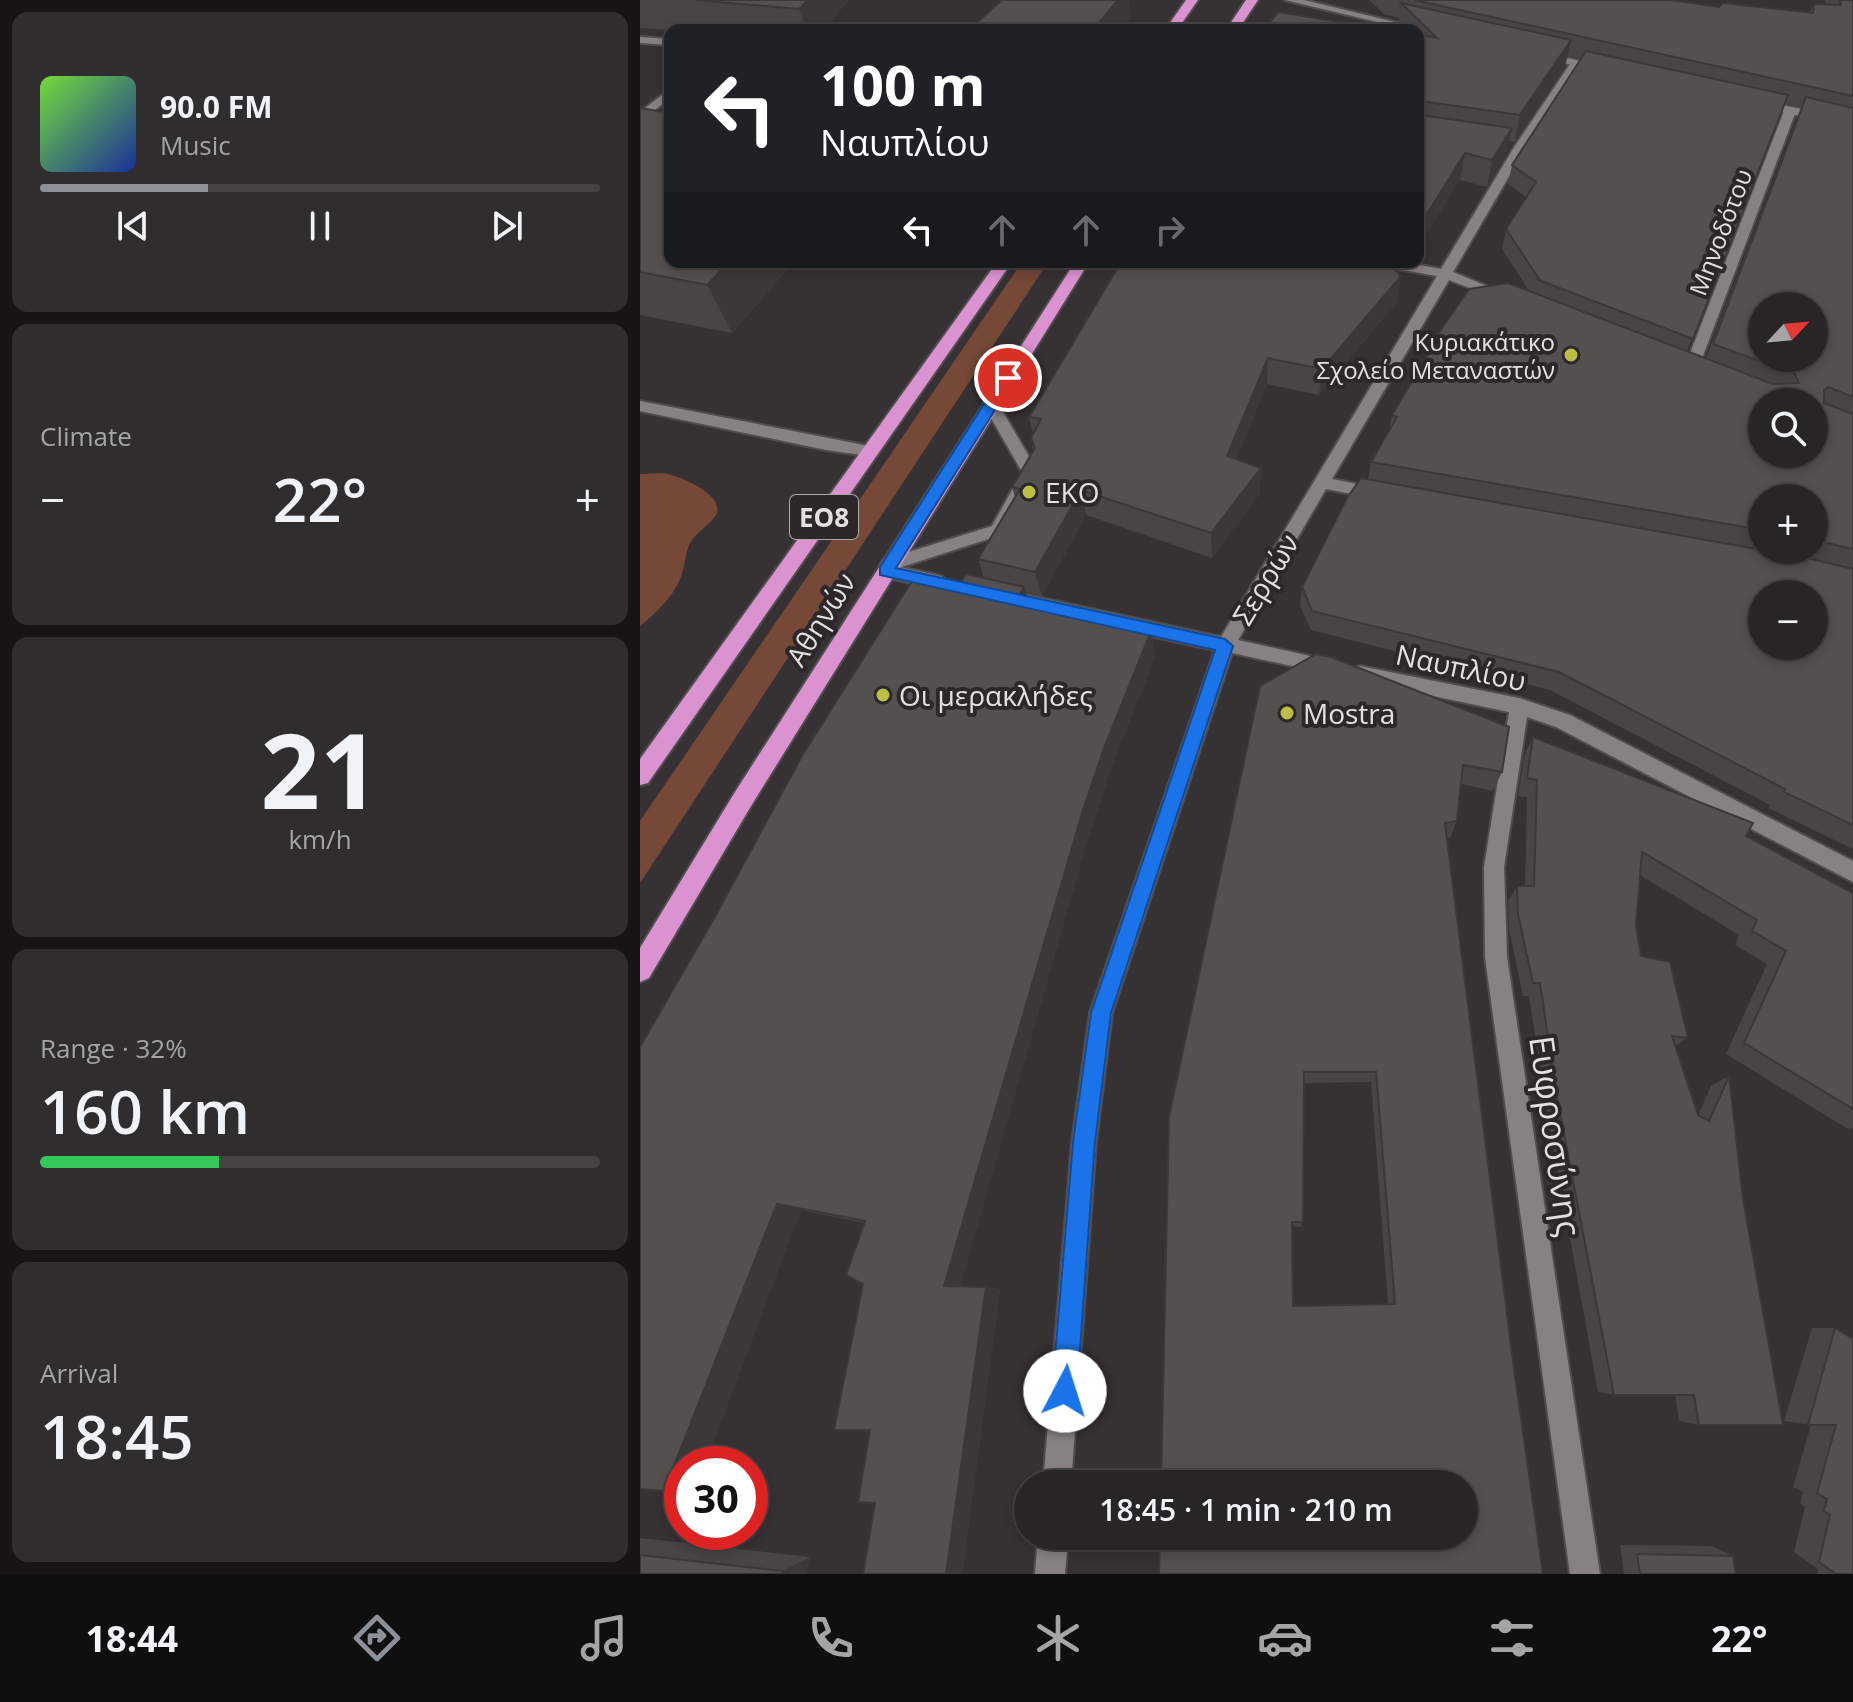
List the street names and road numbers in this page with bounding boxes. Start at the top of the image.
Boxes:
street label: Μηνοδότου [1681,164,1759,300]
road number: ΕΟ8 [790,495,858,539]
street label: Σερρών [1223,526,1307,632]
street label: Αθηνών [776,565,864,673]
street label: Ναυπλίου [1393,635,1529,699]
street label: Ευφροσύνης [1519,1033,1593,1239]

